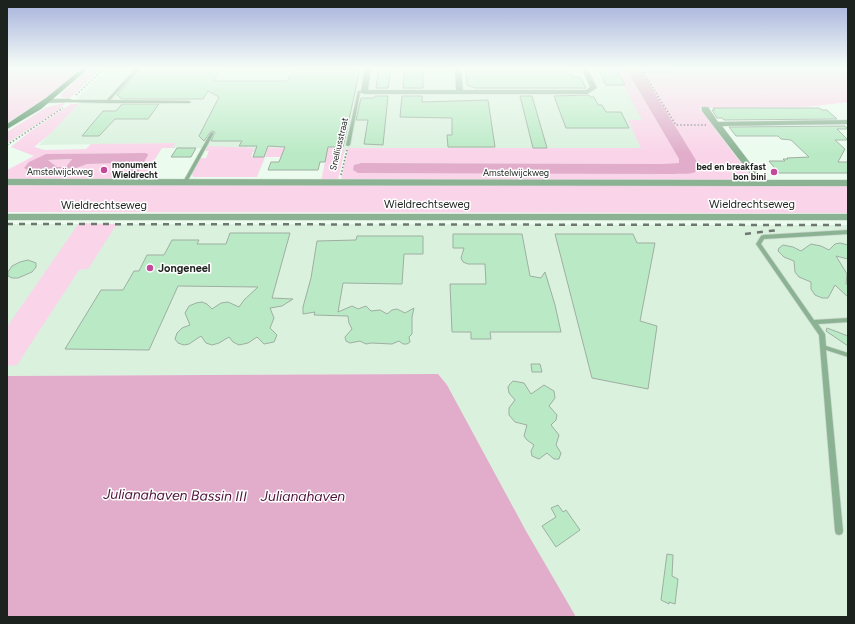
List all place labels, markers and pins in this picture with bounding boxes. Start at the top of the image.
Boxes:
place label: monument Wieldrecht [112,159,158,180]
place label: bed en breakfast bon bini [696,161,766,182]
marker: monument Wieldrecht [99,165,109,175]
marker: bed en breakfast bon bini [769,167,779,177]
place label: Jongeneel [158,262,211,275]
marker: Jongeneel [145,263,155,273]

